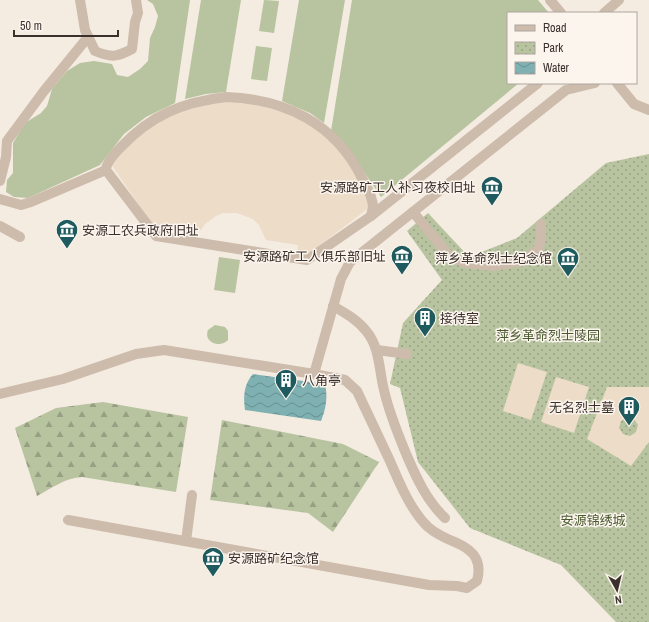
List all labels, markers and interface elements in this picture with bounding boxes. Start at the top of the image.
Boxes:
scale bar [14,12,118,38]
legend [507,12,637,84]
text: 50 m [20,18,42,34]
text: Road [543,20,567,36]
text: Park [543,40,563,56]
text: Water [543,60,570,76]
museum icon: 安源路矿工人补习夜校旧址 [479,174,505,207]
place label: 安源路矿工人补习夜校旧址 [320,179,476,196]
museum icon: 安源工农兵政府旧址 [54,217,80,250]
place label: 安源工农兵政府旧址 [82,222,199,239]
museum icon: 安源路矿工人俱乐部旧址 [389,243,415,276]
museum icon: 萍乡革命烈士纪念馆 [555,245,581,278]
place label: 安源路矿工人俱乐部旧址 [243,248,386,265]
place label: 萍乡革命烈士纪念馆 [435,250,552,267]
building icon: 接待室 [412,305,438,338]
place label: 接待室 [440,310,479,327]
park label: 萍乡革命烈士陵园 [496,327,600,344]
building icon: 八角亭 [273,367,299,400]
place label: 八角亭 [302,372,341,389]
building icon: 无名烈士墓 [616,394,642,427]
place label: 无名烈士墓 [549,399,614,416]
park label: 安源锦绣城 [560,512,626,529]
museum icon: 安源路矿纪念馆 [200,545,226,578]
place label: 安源路矿纪念馆 [228,550,319,567]
north arrow [597,570,637,610]
text: N [614,593,623,607]

